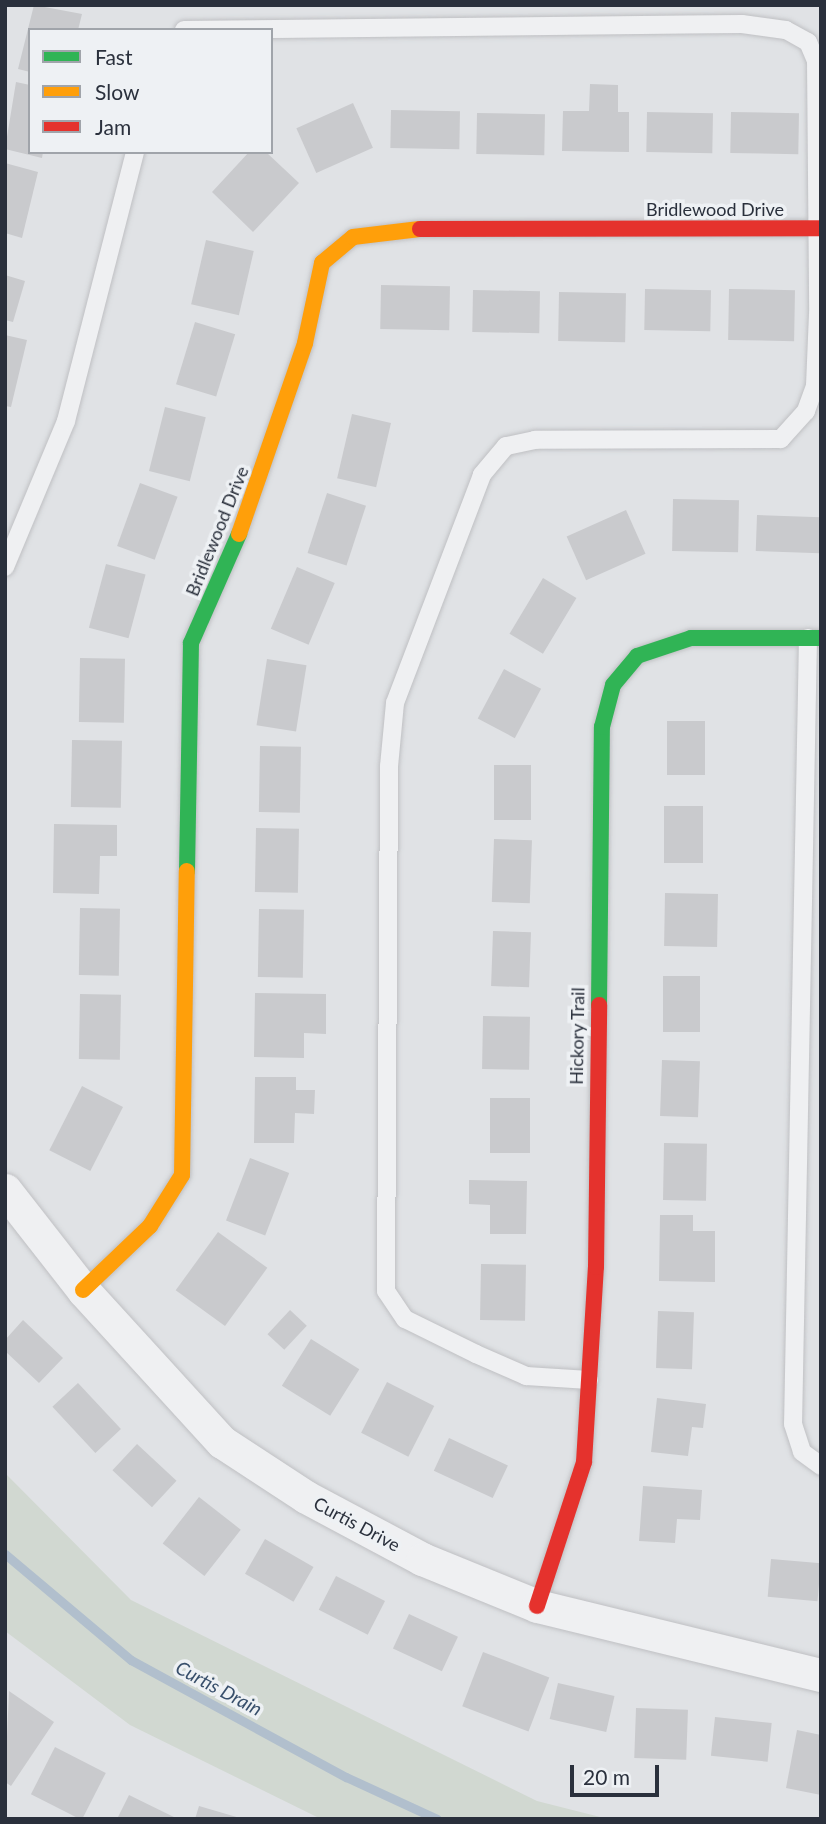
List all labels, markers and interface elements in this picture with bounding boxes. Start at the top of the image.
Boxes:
legend [28,28,273,154]
text: Fast [95,44,132,69]
text: Slow [95,79,139,104]
text: Jam [95,114,131,139]
street label: Bridlewood Drive [646,198,784,220]
street label: Bridlewood Drive [181,463,253,599]
street label: Hickory Trail [565,987,589,1085]
street label: Curtis Drive [310,1492,404,1556]
water label: Curtis Drain [172,1656,266,1720]
scale bar [574,1750,663,1794]
text: 20 m [583,1764,630,1789]

